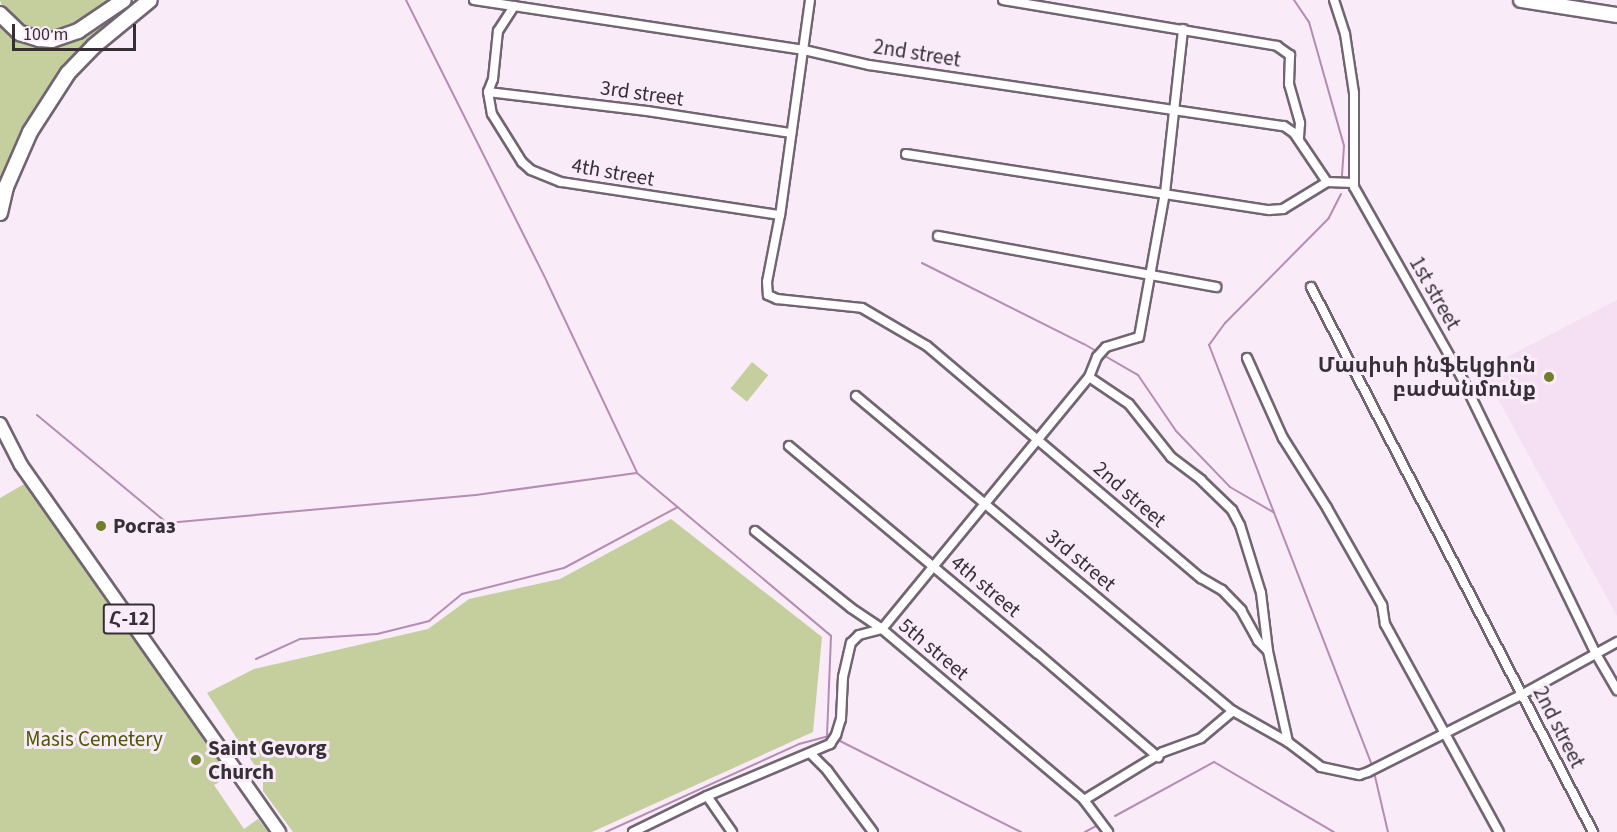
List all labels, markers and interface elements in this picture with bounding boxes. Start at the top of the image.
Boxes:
scale bar [15,12,140,50]
text: 100 m [23,22,68,47]
street label: 2nd street [872,34,962,72]
street label: 3rd street [599,75,685,111]
street label: 4th street [570,152,656,192]
street label: 1st street [1404,252,1466,334]
place label: Մասիսի ինֆեկցիոն բաժանմունք [1318,352,1536,402]
marker: Մասիսի ինֆեկցիոն բաժանմունք [1540,368,1558,386]
street label: 2nd street [1089,456,1171,532]
place label: Росгаз [113,513,176,539]
marker: Росгаз [94,519,108,533]
street label: 3rd street [1041,523,1121,597]
street label: 4th street [946,550,1026,622]
road number: Հ-12 [102,602,156,636]
street label: 5th street [894,613,974,685]
street label: 2nd street [1528,682,1590,772]
park label: Masis Cemetery [25,726,163,752]
place label: Saint Gevorg Church [208,735,327,785]
marker: Saint Gevorg Church [189,753,203,767]

